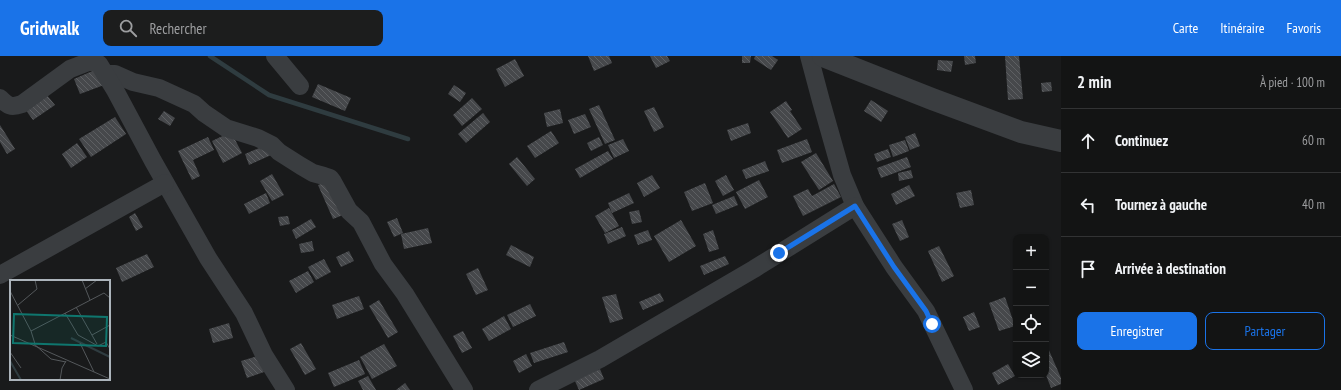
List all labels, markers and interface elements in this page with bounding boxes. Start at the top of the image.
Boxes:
search box [103,10,383,46]
text: Gridwalk [20,16,79,40]
icon: search [117,17,139,39]
text: Rechercher [149,19,207,38]
text: Carte [1173,19,1198,37]
text: Itinéraire [1220,19,1265,37]
text: Favoris [1287,19,1321,37]
text: 2 min [1077,71,1111,93]
text: À pied · 100 m [1260,74,1325,91]
icon: ahead [1077,130,1099,152]
text: Continuez [1115,131,1168,150]
text: 60 m [1302,132,1325,149]
icon: left [1077,194,1099,216]
text: Tournez à gauche [1115,195,1207,214]
text: 40 m [1302,196,1325,213]
map controls [1013,234,1049,378]
button: + [1013,234,1049,270]
route end [770,244,788,262]
icon: arrive [1077,258,1099,280]
text: Arrivée à destination [1115,259,1226,278]
button: − [1013,270,1049,306]
inset map [10,280,110,380]
button: locate [1013,306,1049,342]
button: Enregistrer [1077,312,1197,350]
button: Partager [1205,312,1325,350]
route start [923,315,941,333]
button: layers [1013,342,1049,378]

